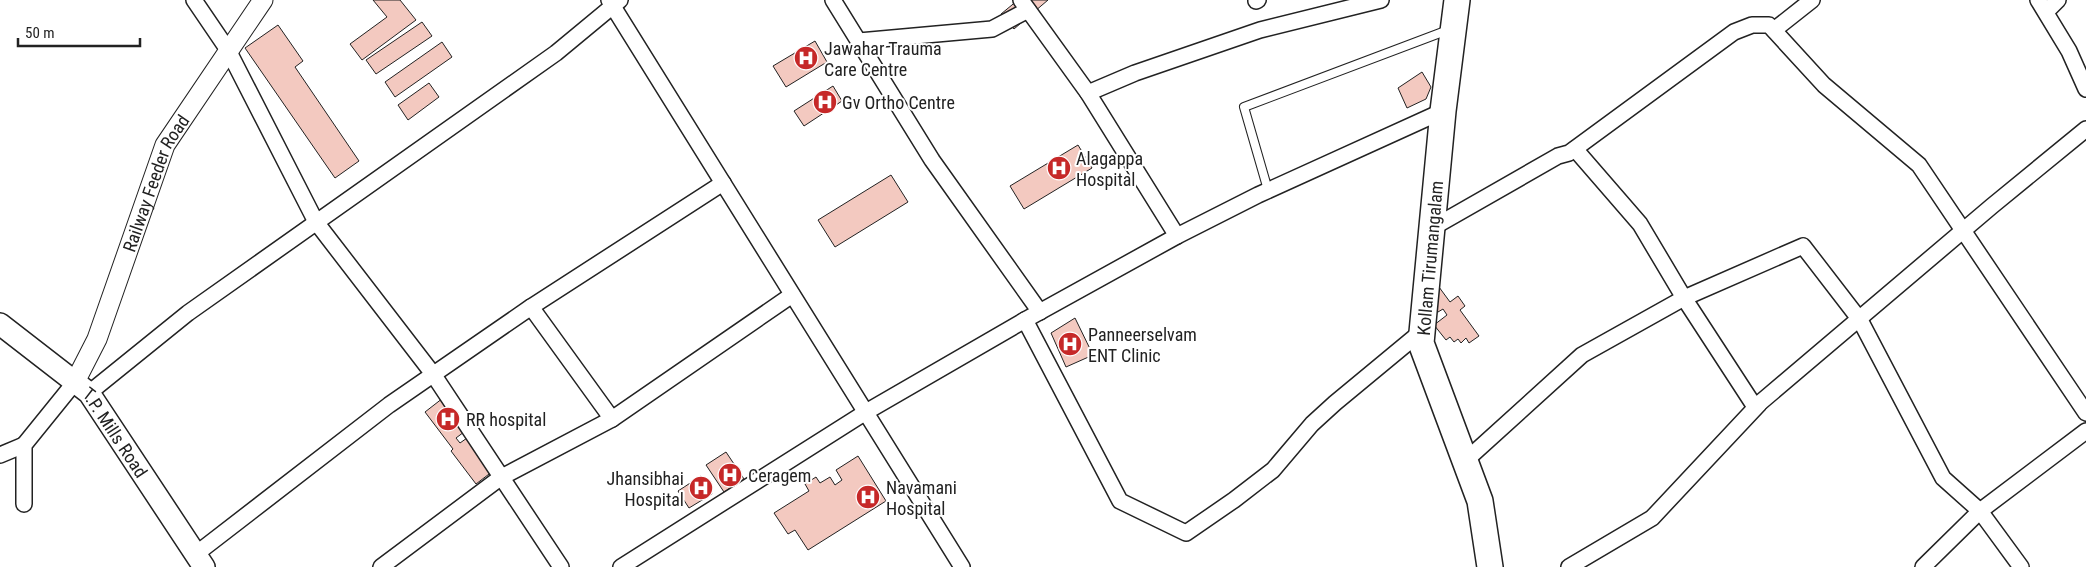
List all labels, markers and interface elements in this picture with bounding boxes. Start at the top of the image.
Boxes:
scale bar [18,15,140,47]
text: 50 m [25,24,55,42]
place label: Jawahar Trauma Care Centre [824,38,942,80]
hospital icon: Jawahar Trauma Care Centre [793,45,819,71]
hospital icon: Gv Ortho Centre [812,89,838,115]
place label: Gv Ortho Centre [842,92,955,113]
street label: Railway Feeder Road [118,110,193,254]
place label: Alagappa Hospital [1076,148,1143,190]
hospital icon: Alagappa Hospital [1046,155,1072,181]
street label: Kollam Tirumangalam [1413,180,1447,336]
place label: Panneerselvam ENT Clinic [1088,324,1197,366]
hospital icon: Panneerselvam ENT Clinic [1057,331,1083,357]
street label: T.P. Mills Road [79,382,152,481]
hospital icon: RR hospital [435,406,461,432]
place label: RR hospital [466,409,546,430]
hospital icon: Ceragem [717,462,743,488]
place label: Ceragem [748,465,811,486]
place label: Jhansibhai Hospital [607,468,684,510]
hospital icon: Jhansibhai Hospital [688,475,714,501]
place label: Navamani Hospital [886,477,957,519]
hospital icon: Navamani Hospital [855,484,881,510]

